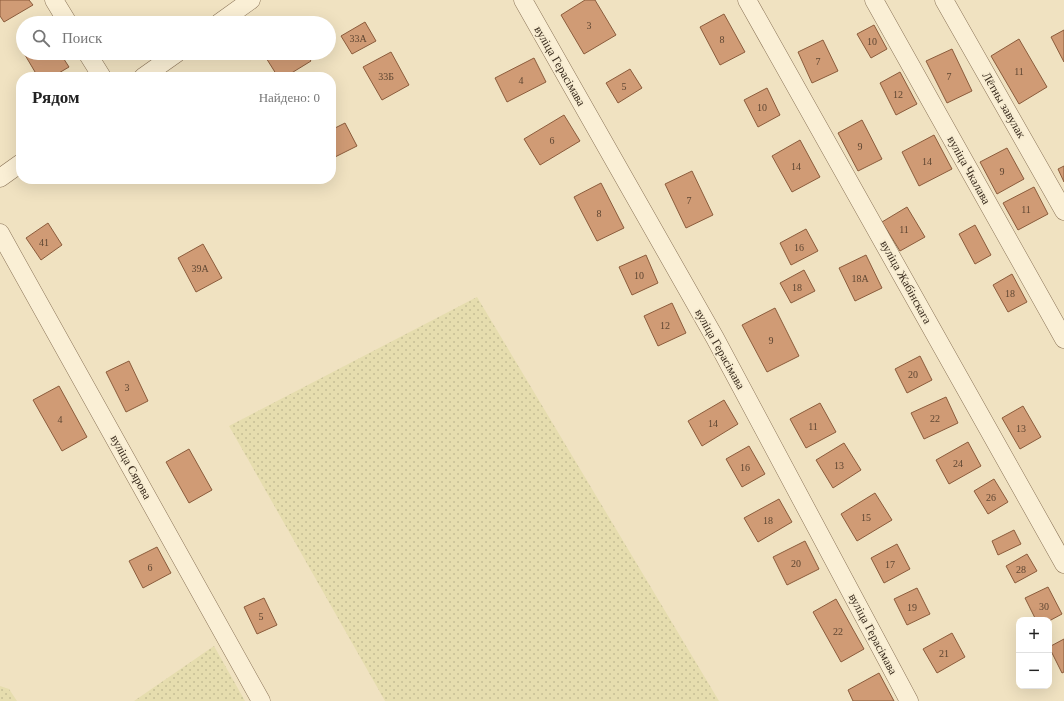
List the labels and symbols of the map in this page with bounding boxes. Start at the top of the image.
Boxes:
house number: 3 [587,20,592,31]
street label: вуліца Герасімава [531,24,589,109]
house number: 33А [349,33,367,44]
house number: 8 [720,34,725,45]
house number: 10 [867,36,877,47]
house number: 7 [816,56,821,67]
house number: 11 [1014,66,1024,77]
street label: Лётны завулак [979,69,1029,141]
house number: 33Б [378,71,394,82]
house number: 7 [947,71,952,82]
house number: 4 [519,75,524,86]
house number: 5 [622,81,627,92]
house number: 12 [893,89,903,100]
house number: 10 [757,102,767,113]
street label: вуліца Чкалава [944,133,994,207]
house number: 6 [550,135,555,146]
house number: 9 [858,141,863,152]
house number: 14 [922,156,932,167]
house number: 14 [791,161,801,172]
house number: 9 [1000,166,1005,177]
house number: 7 [687,195,692,206]
house number: 11 [1021,204,1031,215]
house number: 8 [597,208,602,219]
house number: 11 [899,224,909,235]
house number: 41 [39,237,49,248]
street label: вуліца Жабінскага [877,238,935,327]
house number: 16 [794,242,804,253]
house number: 39А [191,263,209,274]
house number: 10 [634,270,644,281]
house number: 18А [851,273,869,284]
house number: 18 [792,282,802,293]
house number: 18 [1005,288,1015,299]
street label: вуліца Герасімава [692,306,748,392]
house number: 12 [660,320,670,331]
house number: 9 [769,335,774,346]
house number: 20 [908,369,918,380]
house number: 3 [125,382,130,393]
house number: 22 [930,413,940,424]
house number: 4 [58,414,63,425]
house number: 14 [708,418,718,429]
house number: 11 [808,421,818,432]
house number: 13 [1016,423,1026,434]
street label: вуліца Сярова [108,432,155,502]
house number: 24 [953,458,963,469]
house number: 13 [834,460,844,471]
house number: 16 [740,462,750,473]
house number: 26 [986,492,996,503]
house number: 15 [861,512,871,523]
house number: 18 [763,515,773,526]
house number: 20 [791,558,801,569]
house number: 17 [885,559,895,570]
house number: 6 [148,562,153,573]
house number: 28 [1016,564,1026,575]
street label: вуліца Герасімава [846,591,901,678]
house number: 30 [1039,601,1049,612]
house number: 19 [907,602,917,613]
house number: 5 [259,611,264,622]
house number: 22 [833,626,843,637]
house number: 21 [939,648,949,659]

